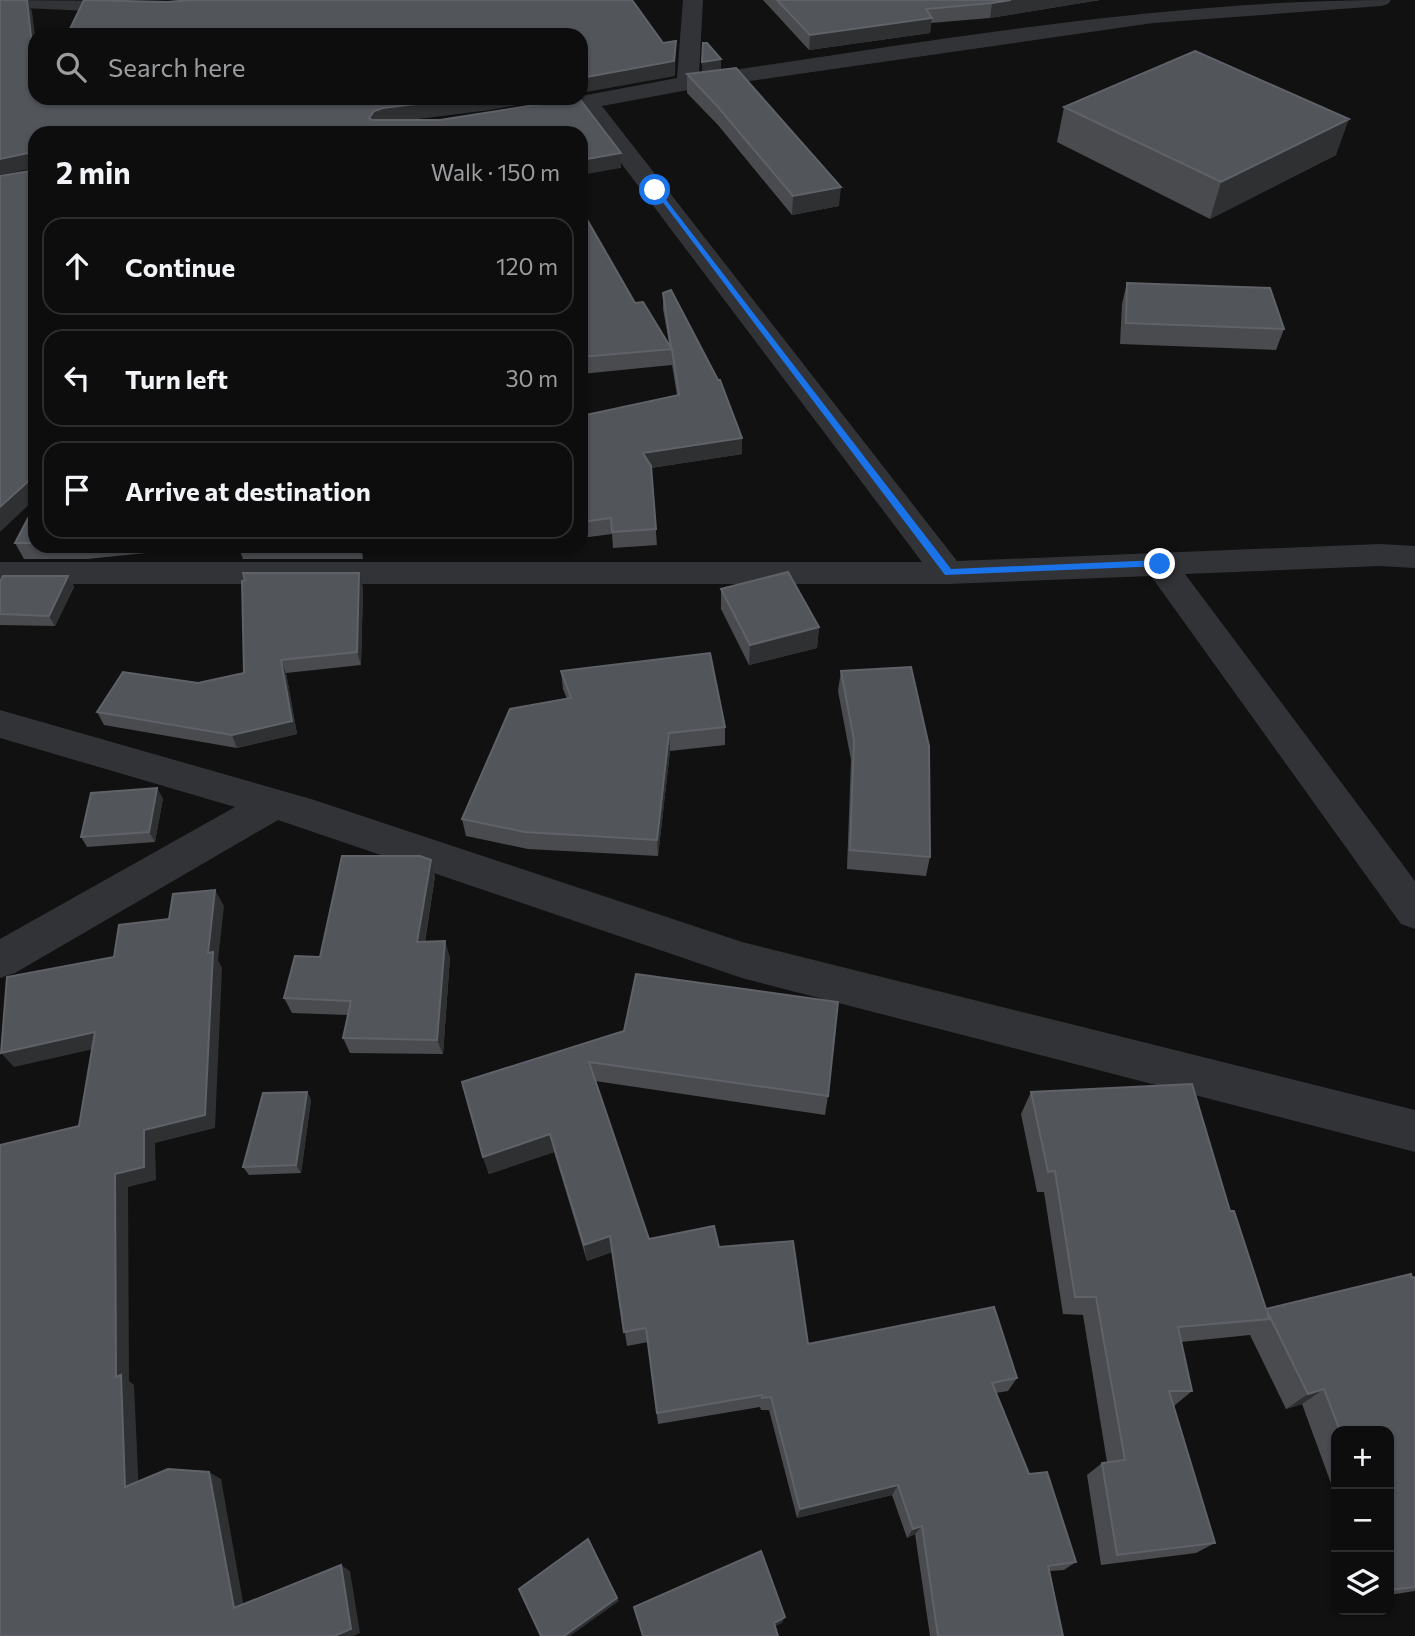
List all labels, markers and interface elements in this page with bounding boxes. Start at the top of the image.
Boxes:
search box [28,28,588,105]
icon: search [52,48,90,86]
text: Search here [108,51,246,82]
text: 2 min [56,153,131,190]
text: Walk · 150 m [431,158,560,186]
route start [639,174,670,205]
icon: ahead [58,247,96,285]
text: Continue [125,251,235,282]
text: 120 m [496,252,558,280]
icon: left [58,359,96,397]
text: Turn left [125,363,228,394]
text: 30 m [505,364,558,392]
icon: arrive [58,471,96,509]
text: Arrive at destination [125,475,371,506]
route end [1144,548,1175,579]
map controls [1331,1426,1394,1615]
button: + [1331,1426,1394,1489]
button: − [1331,1489,1394,1552]
button: layers [1331,1552,1394,1615]

